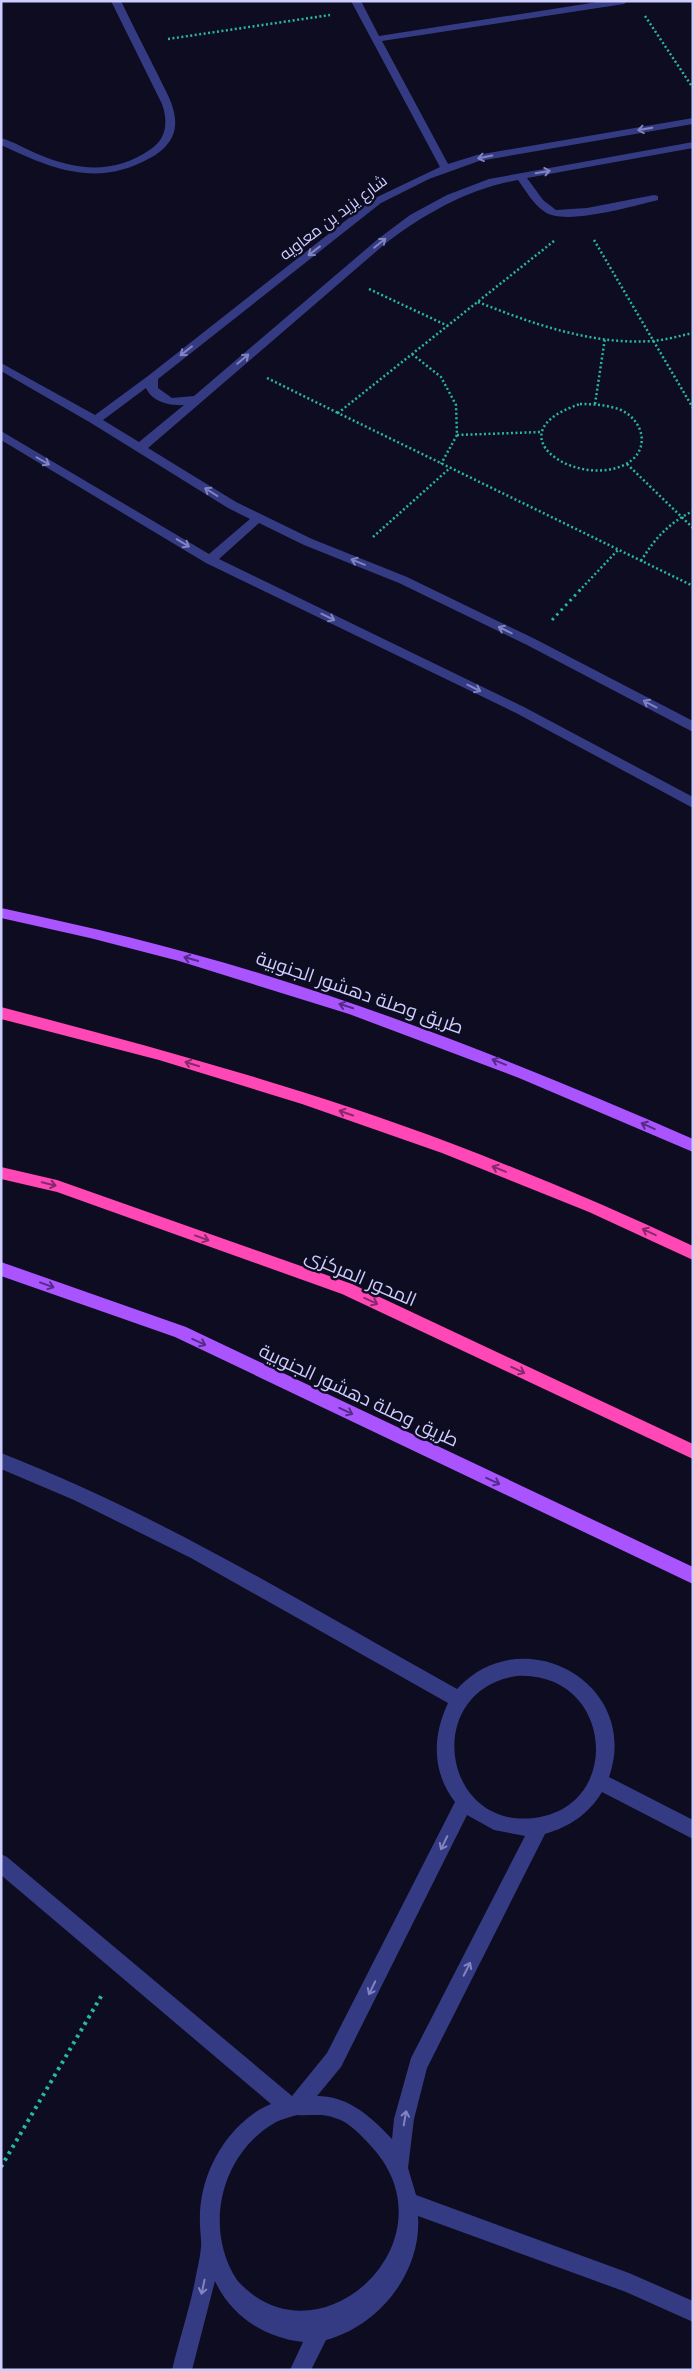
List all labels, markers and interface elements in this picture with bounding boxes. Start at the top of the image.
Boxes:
one-way arrow [637,125,653,135]
one-way arrow [477,153,493,162]
one-way arrow [534,166,550,176]
street label: شارع يزيد بن معاويه [275,170,392,266]
one-way arrow [374,237,387,248]
one-way arrow [307,246,321,256]
one-way arrow [180,346,193,357]
one-way arrow [236,353,249,365]
one-way arrow [35,456,50,466]
one-way arrow [205,487,219,497]
one-way arrow [175,539,189,549]
one-way arrow [350,557,365,566]
one-way arrow [320,612,335,622]
one-way arrow [498,625,513,634]
one-way arrow [466,684,481,693]
one-way arrow [643,699,657,709]
street label: طريق وصلة دهشور الجنوبية [253,945,467,1040]
one-way arrow [183,954,199,963]
one-way arrow [339,1001,355,1011]
one-way arrow [492,1057,507,1066]
one-way arrow [184,1058,200,1068]
one-way arrow [339,1108,355,1118]
one-way arrow [641,1121,656,1130]
one-way arrow [492,1164,507,1173]
one-way arrow [40,1180,56,1189]
one-way arrow [641,1227,656,1237]
one-way arrow [194,1234,209,1243]
street label: المحور المركزى [302,1243,420,1311]
one-way arrow [39,1281,54,1290]
one-way arrow [363,1296,378,1306]
one-way arrow [191,1337,206,1347]
street label: طريق وصلة دهشور الجنوبية [255,1338,463,1453]
one-way arrow [510,1366,525,1375]
one-way arrow [338,1407,353,1417]
one-way arrow [485,1477,500,1486]
one-way arrow [439,1835,449,1850]
one-way arrow [463,1962,472,1977]
one-way arrow [366,1980,376,1995]
one-way arrow [400,2110,410,2126]
one-way arrow [198,2279,207,2295]

